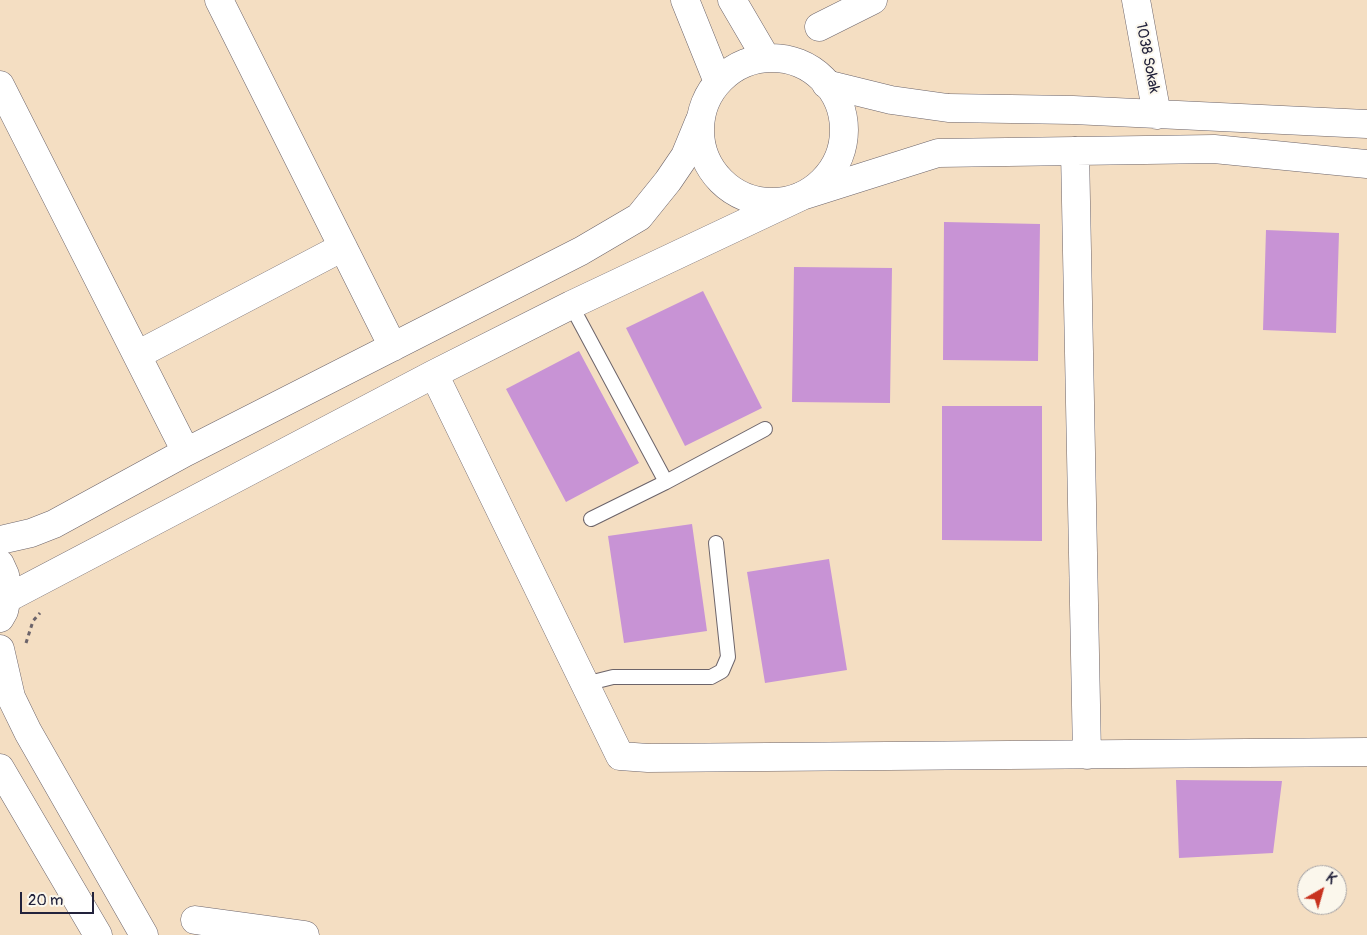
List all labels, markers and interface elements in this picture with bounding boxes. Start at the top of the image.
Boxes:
street label: 1038 Sokak [1131,21,1163,95]
north arrow [1297,865,1347,915]
text: K [1322,869,1339,888]
scale bar [22,882,96,914]
text: 20 m [28,891,63,910]

